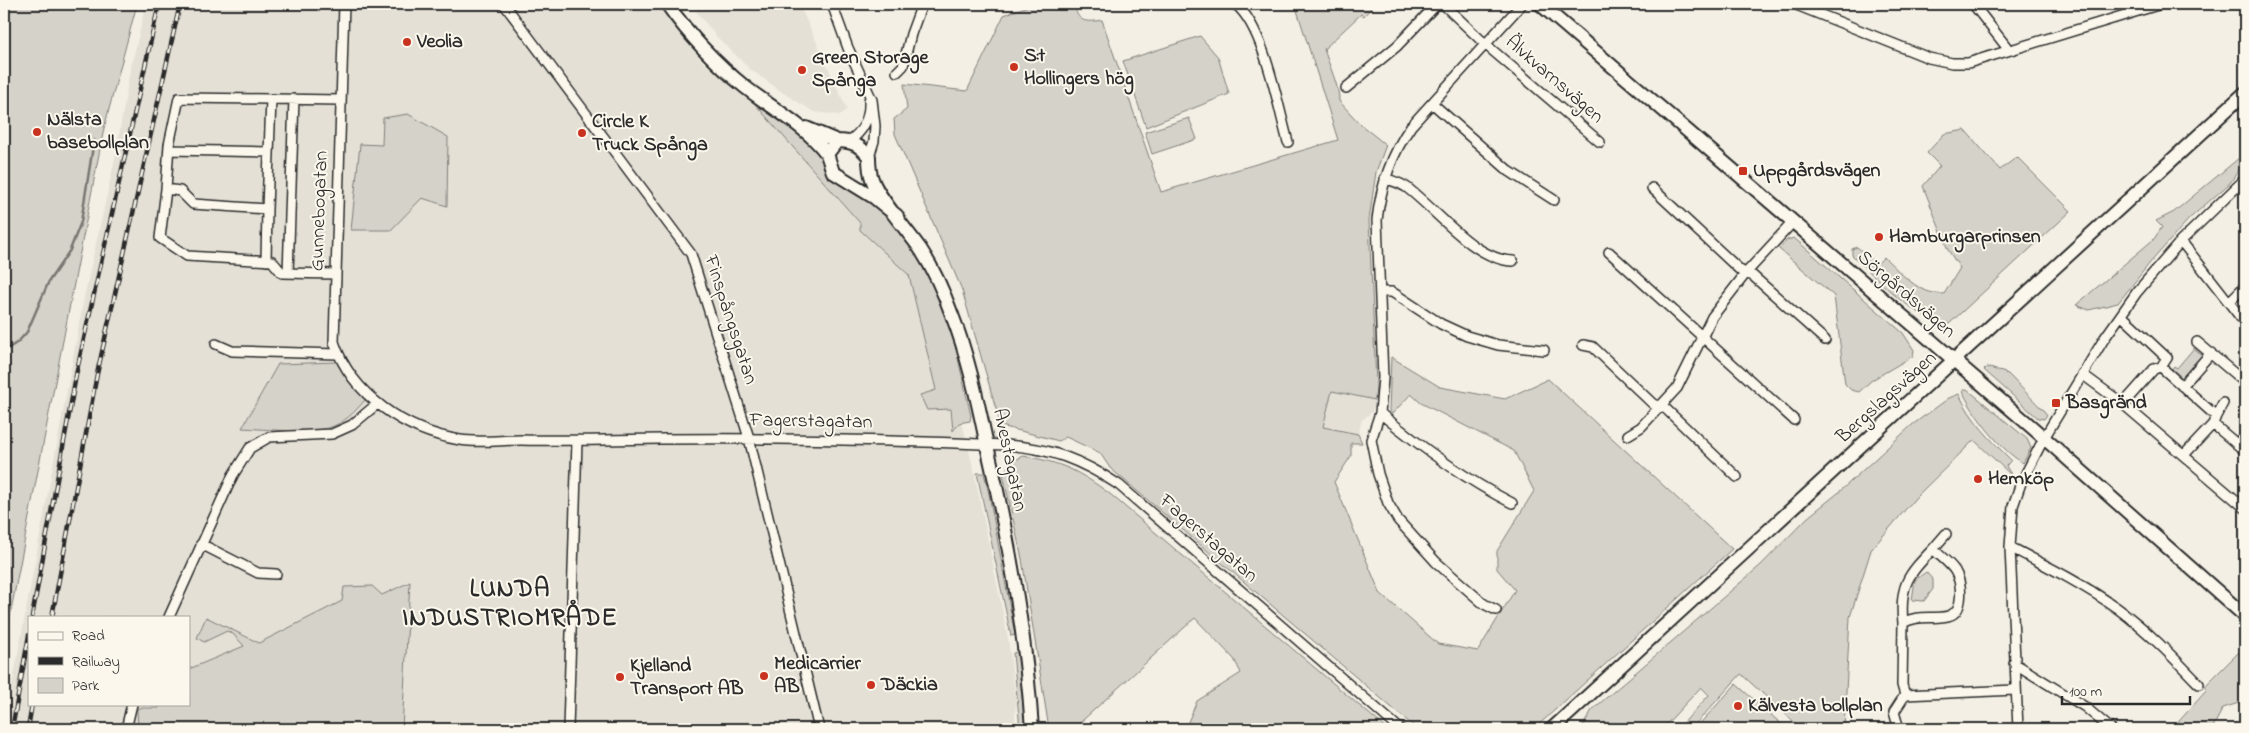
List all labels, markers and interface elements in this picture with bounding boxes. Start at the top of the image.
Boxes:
place label: Veolia [416,28,463,57]
street label: Älvkvarnsvägen [1498,29,1610,132]
marker: Veolia [401,36,413,48]
place label: S:t Hollingers hög [1024,42,1134,95]
place label: Green Storage Spånga [812,44,929,97]
marker: S:t Hollingers hög [1008,61,1020,73]
marker: Green Storage Spånga [796,64,808,76]
place label: Nälsta basebollplan [47,106,149,158]
place label: Circle K Truck Spånga [592,108,708,161]
marker: Nälsta basebollplan [31,126,43,138]
marker: Circle K Truck Spånga [576,127,588,139]
street label: Gunnebogatan [303,150,338,272]
place label: Uppgårdsvägen [1753,157,1881,187]
marker: Uppgårdsvägen [1737,165,1749,177]
place label: Hamburgarprinsen [1889,223,2041,253]
marker: Hamburgarprinsen [1873,231,1885,243]
street label: Sörgårdsvägen [1850,244,1962,347]
street label: Finspångsgatan [694,251,765,389]
street label: Bergslagsvägen [1829,345,1945,453]
place label: Basgränd [2065,389,2148,419]
marker: Basgränd [2050,397,2062,409]
street label: Fagerstagatan [748,406,873,439]
street label: Avestagatan [983,406,1034,514]
place label: Hemköp [1988,465,2054,494]
marker: Hemköp [1972,473,1984,485]
street label: Fagerstagatan [1151,487,1264,591]
district label: LUNDA INDUSTRIOMRÅDE [402,572,618,637]
legend [28,616,190,706]
text: Road [72,625,105,647]
place label: Medicarrier AB [774,650,862,702]
text: Railway [72,651,120,674]
place label: Kjelland Transport AB [630,652,744,704]
marker: Medicarrier AB [758,670,770,682]
marker: Kjelland Transport AB [614,671,626,683]
place label: Däckia [880,671,938,700]
scale bar [2062,673,2189,705]
text: Park [72,675,100,697]
marker: Däckia [865,679,877,691]
text: 100 m [2069,681,2102,703]
place label: Kälvesta bollplan [1748,692,1883,721]
marker: Kälvesta bollplan [1732,700,1744,712]

